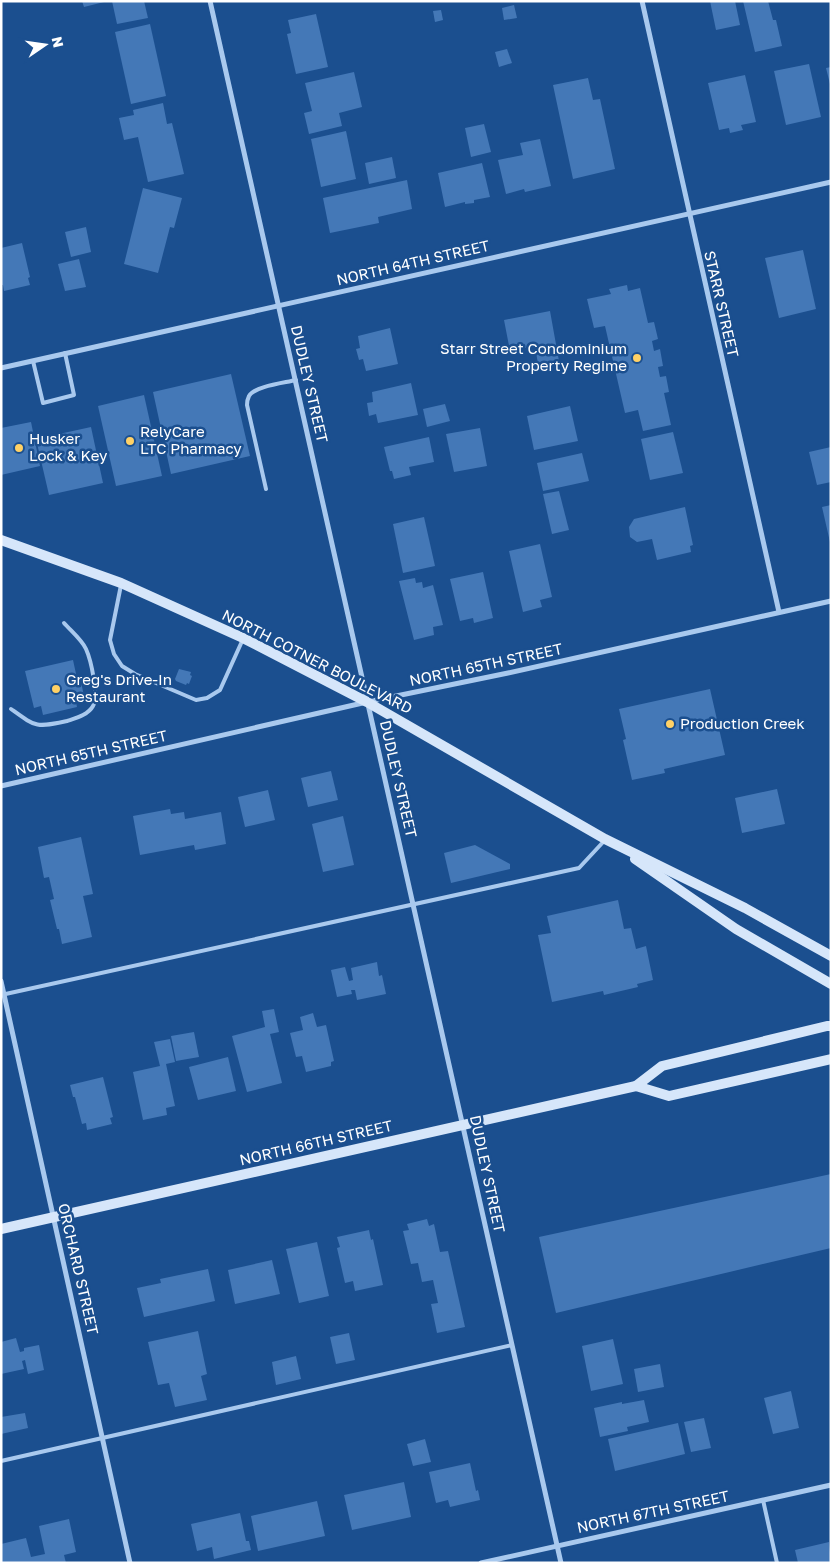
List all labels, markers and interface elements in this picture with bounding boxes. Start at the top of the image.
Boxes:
north arrow [20,20,70,70]
text: N [49,35,68,49]
street label: NORTH 64TH STREET [335,236,491,288]
street label: STARR STREET [701,249,743,359]
street label: DUDLEY STREET [288,323,332,444]
place label: Starr Street Condominium Property Regime [440,339,627,374]
marker: Starr Street Condominium Property Regime [631,352,643,364]
place label: RelyCare LTC Pharmacy [140,422,242,457]
place label: Husker Lock & Key [29,429,108,464]
marker: RelyCare LTC Pharmacy [124,435,136,447]
marker: Husker Lock & Key [13,442,25,454]
street label: NORTH COTNER BOULEVARD [219,605,416,717]
street label: NORTH 65TH STREET [408,639,564,689]
place label: Greg's Drive-In Restaurant [66,670,172,705]
marker: Greg's Drive-In Restaurant [50,683,62,695]
place label: Production Creek [680,714,805,732]
street label: DUDLEY STREET [377,718,421,839]
marker: Production Creek [664,718,676,730]
street label: NORTH 65TH STREET [13,726,169,778]
street label: DUDLEY STREET [467,1113,509,1234]
street label: NORTH 66TH STREET [238,1116,394,1168]
street label: ORCHARD STREET [55,1201,103,1336]
street label: NORTH 67TH STREET [575,1486,731,1536]

